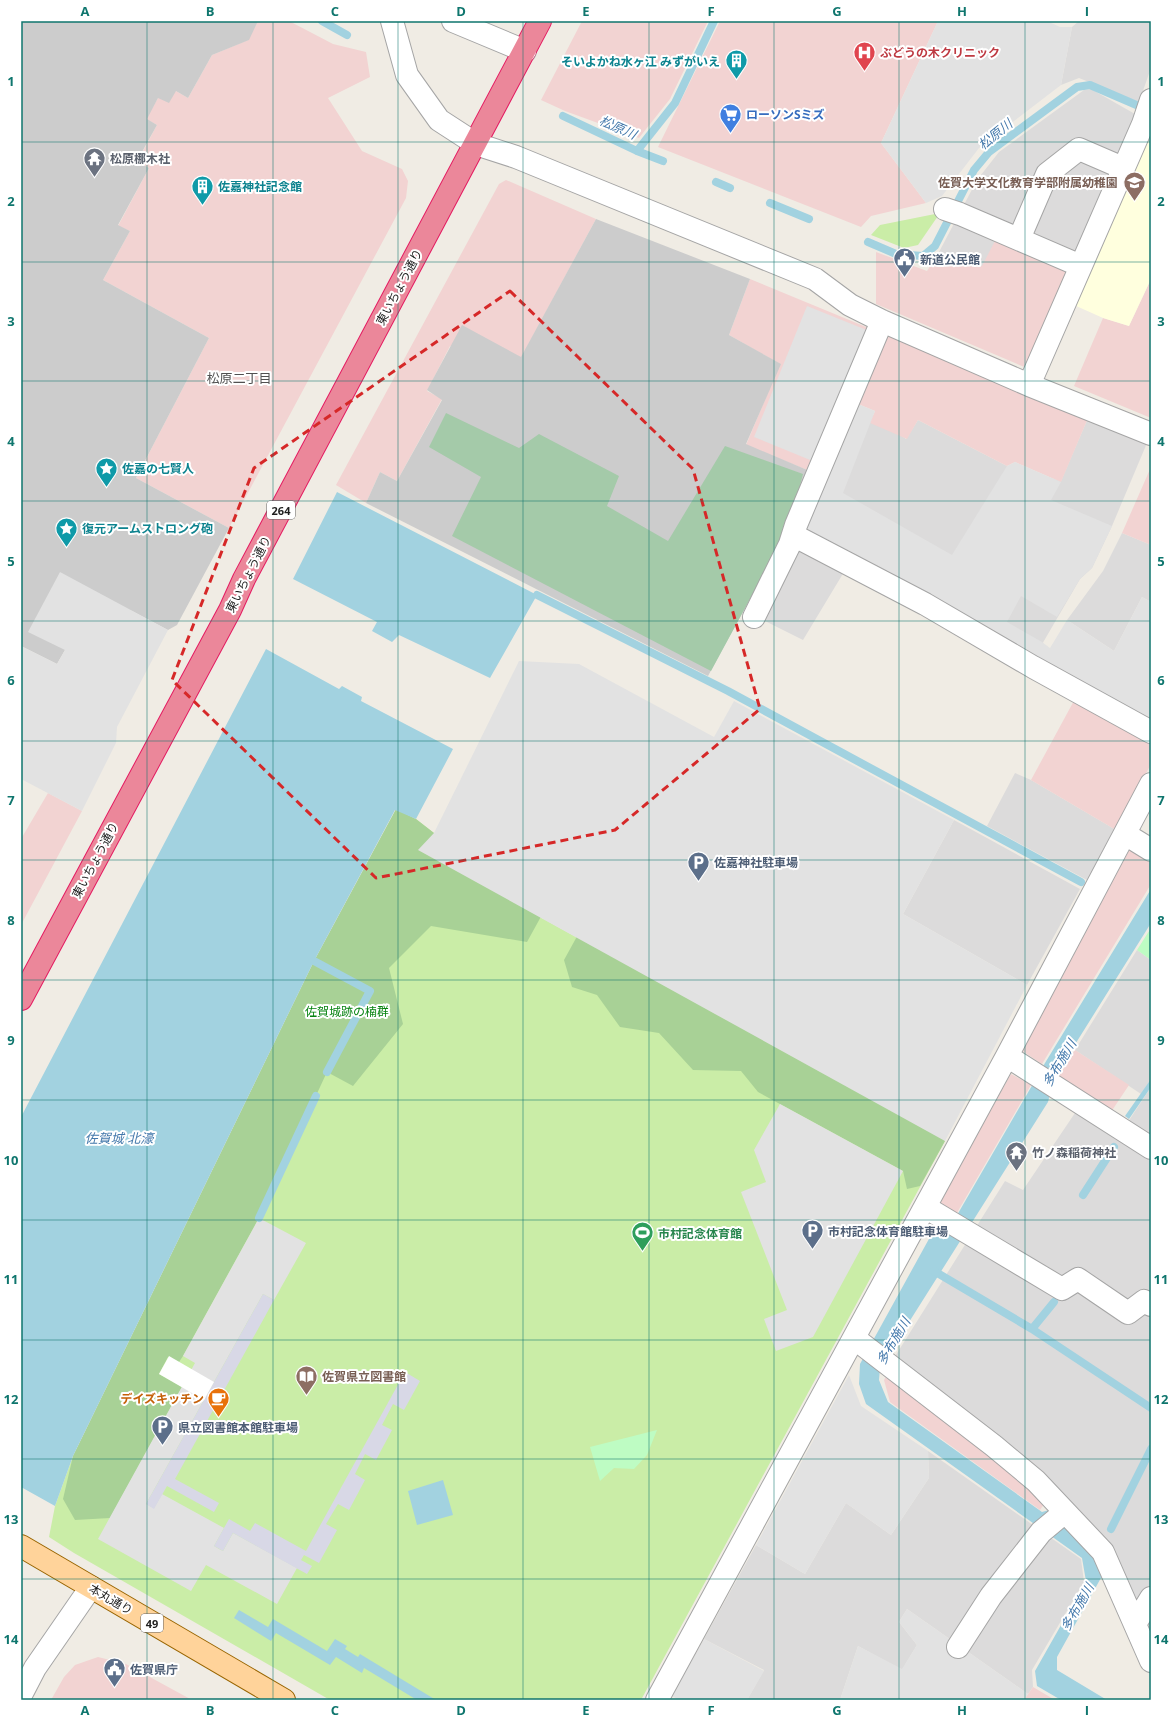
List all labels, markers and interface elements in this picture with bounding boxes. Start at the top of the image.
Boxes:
text: A [81,2,90,20]
text: B [206,2,215,20]
text: C [331,2,339,20]
text: D [456,2,466,20]
text: E [582,2,590,20]
text: F [707,2,715,20]
text: G [832,2,842,20]
text: H [957,2,967,20]
text: I [1085,2,1089,20]
hospital icon: ぶどうの木クリニック [851,39,877,72]
place label: ぶどうの木クリニック [880,44,1000,61]
building icon: そいよかね水ヶ江 みずがいえ [723,48,749,81]
place label: そいよかね水ヶ江 みずがいえ [561,53,720,70]
text: 1 [7,72,15,90]
text: 1 [1157,72,1165,90]
supermarket icon: ローソンSミズ [718,101,744,134]
place label: ローソンSミズ [746,106,825,123]
water label: 松原川 [597,111,641,144]
water label: 松原川 [974,113,1017,153]
temple icon: 松原梛木社 [82,145,108,178]
place label: 松原梛木社 [110,150,170,167]
school or university icon: 佐賀大学文化教育学部附属幼稚園 [1121,169,1147,202]
building icon: 佐嘉神社記念館 [189,173,215,206]
place label: 佐賀大学文化教育学部附属幼稚園 [938,174,1118,191]
place label: 佐嘉神社記念館 [218,178,302,195]
text: 2 [7,192,15,210]
text: 2 [1157,192,1165,210]
street label: 東いちょう通り [372,246,426,328]
public building icon: 新道公民館 [892,246,918,279]
place label: 新道公民館 [920,251,980,268]
text: 3 [7,312,15,330]
text: 3 [1157,312,1165,330]
district label: 松原二丁目 [206,369,272,387]
text: 4 [7,432,15,450]
text: 4 [1157,432,1165,450]
place icon: 佐嘉の七賢人 [93,455,119,488]
place label: 佐嘉の七賢人 [122,460,194,477]
road number: 264 [267,501,295,519]
place icon: 復元アームストロング砲 [53,515,79,548]
place label: 復元アームストロング砲 [82,520,213,537]
street label: 東いちょう通り [221,533,275,615]
text: 5 [7,552,15,570]
text: 5 [1157,552,1165,570]
text: 6 [7,671,15,689]
text: 6 [1157,671,1165,689]
text: 7 [7,791,15,809]
text: 7 [1157,791,1165,809]
street label: 東いちょう通り [68,819,122,901]
parking icon: 佐嘉神社駐車場 [685,849,711,882]
place label: 佐嘉神社駐車場 [714,854,798,871]
text: 8 [7,911,15,929]
text: 8 [1157,911,1165,929]
park label: 佐賀城跡の楠群 [305,1003,389,1020]
text: 9 [7,1031,15,1049]
text: 9 [1157,1031,1165,1049]
water label: 多布施川 [1038,1034,1081,1090]
water label: 佐賀城 北濠 [85,1129,155,1147]
temple icon: 竹ノ森稲荷神社 [1004,1139,1030,1172]
place label: 竹ノ森稲荷神社 [1032,1144,1116,1161]
text: 10 [4,1151,18,1169]
text: 10 [1154,1151,1168,1169]
parking icon: 市村記念体育館駐車場 [799,1218,825,1251]
sports icon: 市村記念体育館 [629,1220,655,1253]
place label: 市村記念体育館駐車場 [828,1223,948,1240]
place label: 市村記念体育館 [658,1225,742,1242]
text: 11 [4,1270,18,1288]
text: 11 [1154,1270,1168,1288]
water label: 多布施川 [872,1312,915,1368]
library icon: 佐賀県立図書館 [293,1363,319,1396]
place label: 佐賀県立図書館 [322,1368,406,1385]
cafe icon: デイズキッチン [206,1385,232,1418]
text: 12 [4,1390,19,1408]
place label: デイズキッチン [120,1390,204,1407]
text: 12 [1154,1390,1169,1408]
parking icon: 県立図書館本館駐車場 [150,1414,176,1447]
place label: 県立図書館本館駐車場 [178,1419,298,1436]
text: 13 [4,1510,18,1528]
text: 13 [1154,1510,1168,1528]
water label: 多布施川 [1056,1578,1099,1634]
street label: 本丸通り [86,1580,136,1618]
road number: 49 [141,1614,163,1632]
text: 14 [4,1630,19,1648]
text: 14 [1154,1630,1169,1648]
public building icon: 佐賀県庁 [101,1656,127,1689]
place label: 佐賀県庁 [130,1661,178,1678]
text: A [81,1701,90,1719]
text: B [206,1701,215,1719]
text: C [331,1701,339,1719]
text: D [456,1701,466,1719]
text: E [582,1701,590,1719]
text: F [707,1701,715,1719]
text: G [832,1701,842,1719]
text: H [957,1701,967,1719]
text: I [1085,1701,1089,1719]

